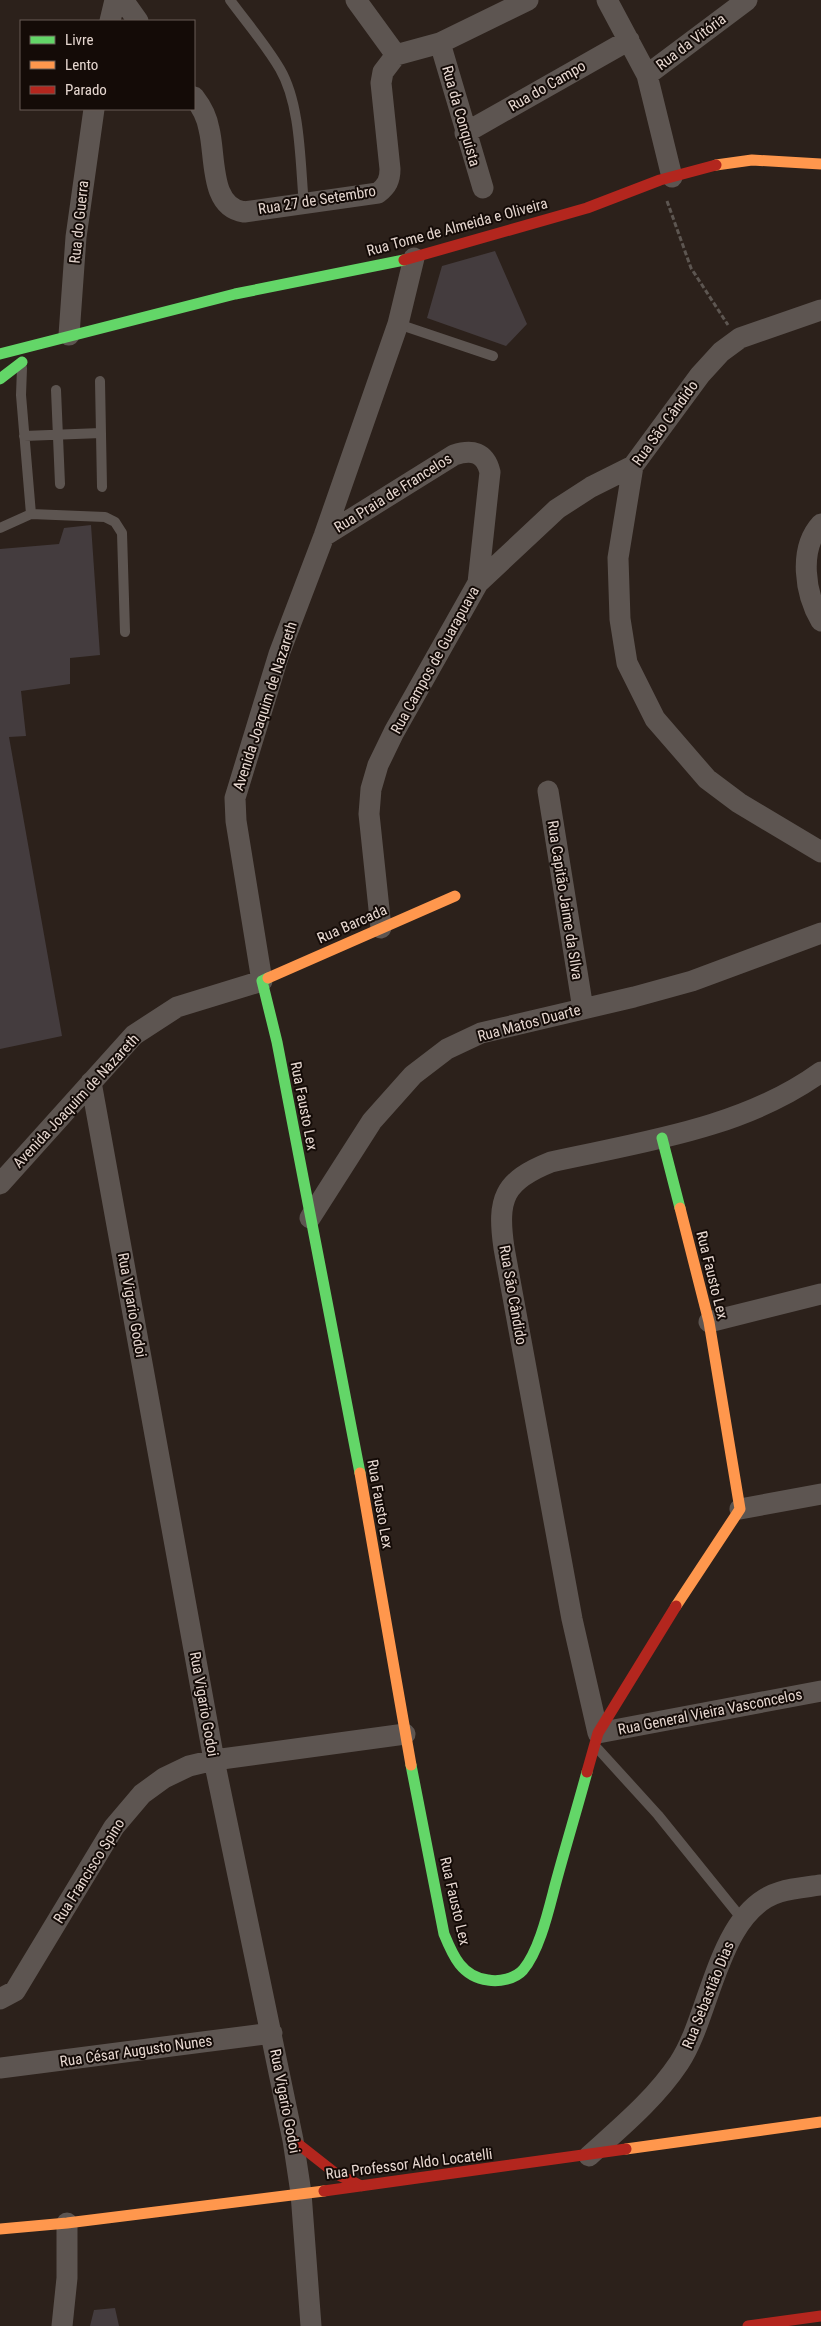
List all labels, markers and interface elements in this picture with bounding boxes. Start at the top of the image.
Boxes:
street label: Rua da Vitória [653,10,729,74]
legend [20,20,195,110]
text: Livre [65,31,93,49]
text: Lento [65,56,98,74]
street label: Rua do Campo [505,57,589,115]
street label: Rua da Conquista [438,64,484,168]
text: Parado [65,81,107,99]
street label: Rua do Guerra [66,180,92,264]
street label: Rua 27 de Setembro [257,182,377,218]
street label: Rua Tome de Almeida e Oliveira [365,194,549,260]
street label: Rua São Cândido [628,377,702,469]
street label: Rua Praia de Francelos [331,449,455,536]
street label: Rua Campos de Guarapuava [387,583,483,737]
street label: Avenida Joaquim de Nazareth [229,619,301,793]
street label: Rua Capitão Jaime da SIlva [544,819,586,981]
street label: Rua Barcada [314,901,390,947]
street label: Rua Matos Duarte [476,1001,582,1045]
street label: Avenida Joaquim de Nazareth [9,1030,143,1172]
street label: Rua Fausto Lex [287,1060,322,1152]
street label: Rua Fausto Lex [692,1229,732,1321]
street label: Rua São Cândido [495,1244,531,1346]
street label: Rua Vigario Godoi [114,1251,150,1359]
street label: Rua Fausto Lex [363,1458,397,1550]
street label: Rua Vigario Godoi [186,1650,222,1758]
street label: Rua General Vieira Vasconcelos [616,1685,804,1739]
street label: Rua Francisco Spino [50,1815,128,1927]
street label: Rua Fausto Lex [436,1855,474,1947]
street label: Rua Sebastião Dias [678,1939,738,2051]
street label: Rua César Augusto Nunes [59,2031,213,2071]
street label: Rua Vigario Godoi [266,2047,304,2155]
street label: Rua Professor Aldo Locatelli [325,2145,493,2183]

